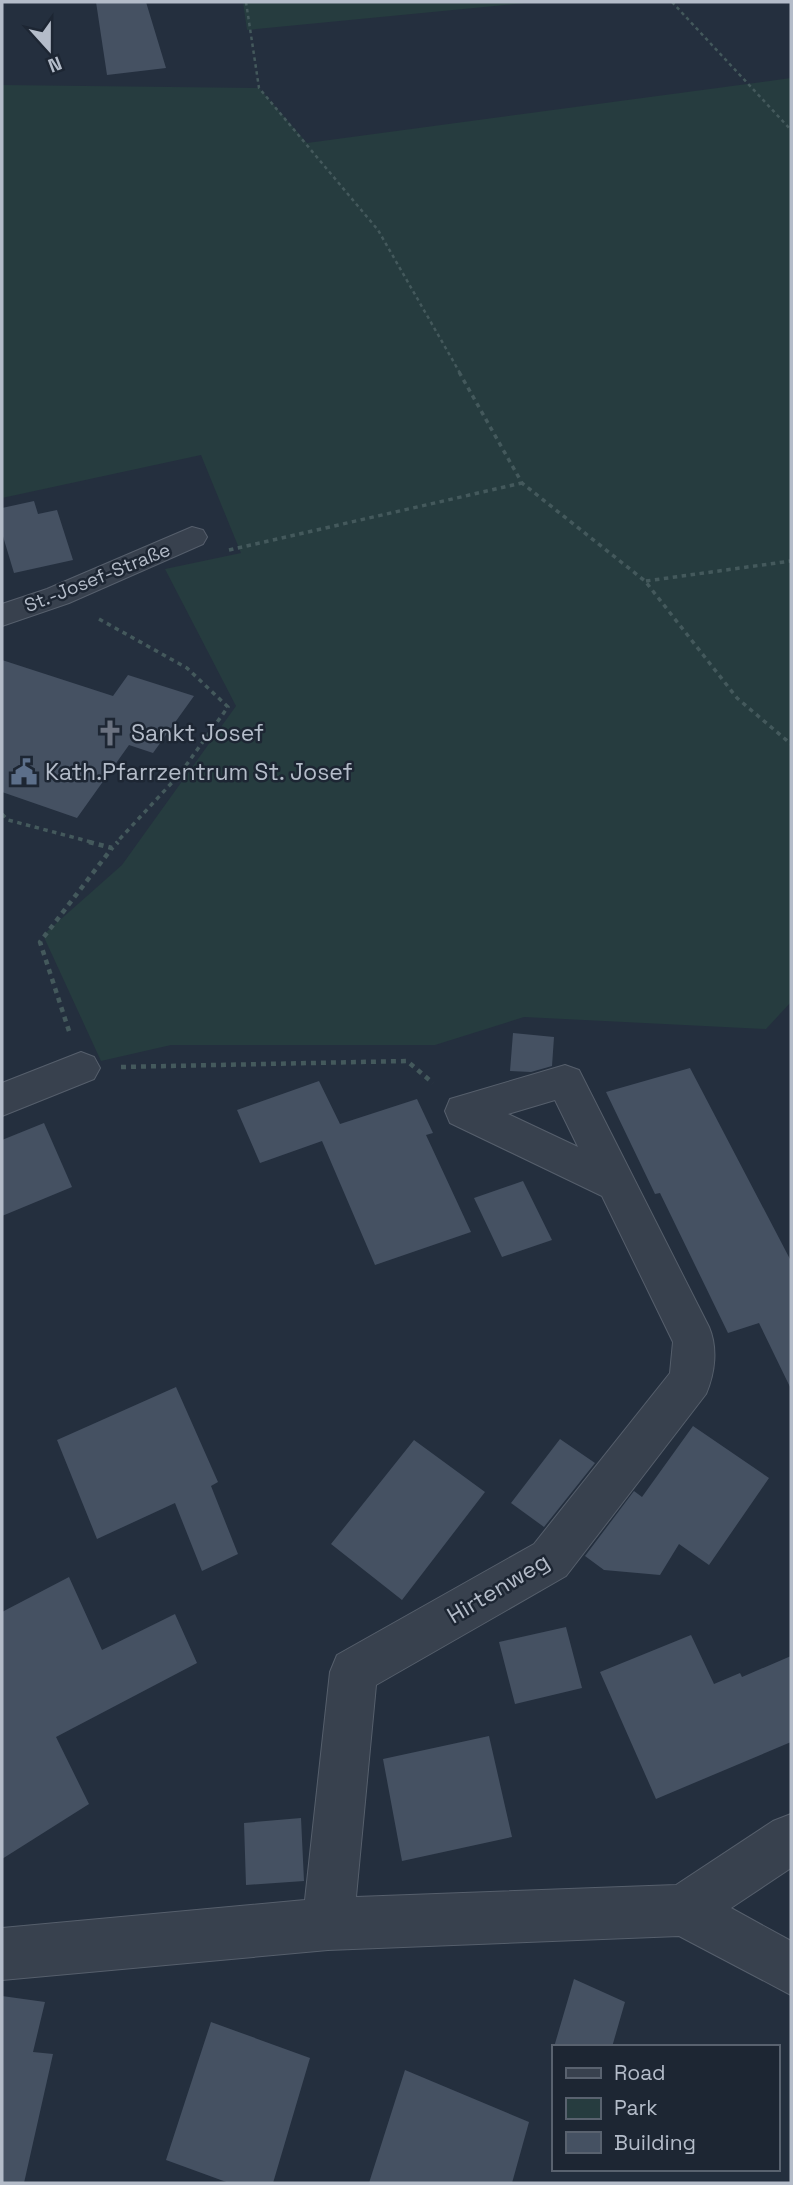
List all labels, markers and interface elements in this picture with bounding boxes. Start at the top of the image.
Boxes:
north arrow [14,14,84,84]
text: N [44,50,65,78]
street label: St.-Josef-Straße [21,537,174,618]
church icon: Sankt Josef [95,718,125,748]
place label: Sankt Josef [131,718,264,748]
public building icon: Kath.Pfarrzentrum St. Josef [9,757,39,787]
place label: Kath.Pfarrzentrum St. Josef [45,757,353,787]
street label: Hirtenweg [442,1546,554,1630]
legend [552,2045,779,2171]
text: Road [614,2059,666,2086]
text: Park [614,2094,658,2121]
text: Building [614,2129,696,2156]

